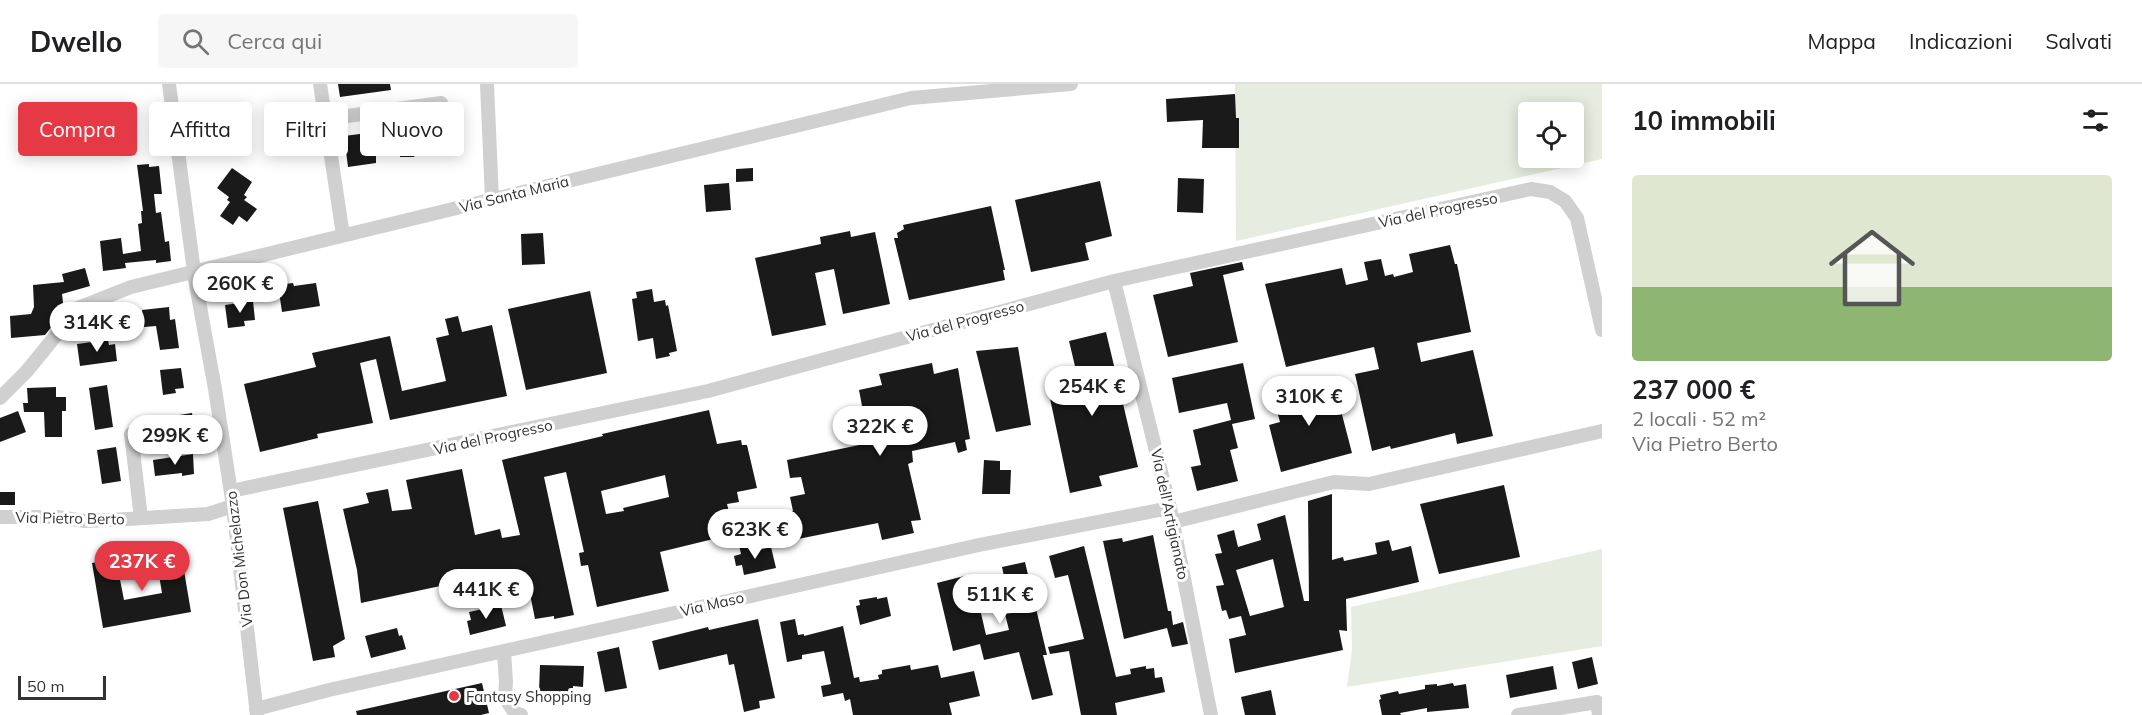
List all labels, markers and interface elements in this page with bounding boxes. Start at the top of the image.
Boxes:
search box [158,14,578,68]
text: Dwello [30,24,122,59]
icon: search [179,25,212,58]
text: Cerca qui [227,27,322,55]
text: Mappa [1808,28,1876,54]
text: Indicazioni [1909,28,2012,54]
text: Salvati [2045,28,2112,54]
chip: Compra [18,102,137,156]
chip: Affitta [149,102,252,156]
chip: Filtri [264,102,348,156]
chip: Nuovo [360,102,464,156]
map controls [1518,102,1584,168]
button: locate [1518,102,1584,168]
text: 10 immobili [1632,104,1776,137]
icon: filters [2079,104,2112,137]
street label: Via Santa Maria [457,171,571,217]
street label: Via del Progresso [1377,188,1499,232]
icon: home [1818,214,1926,322]
pin: 260K € [191,263,289,314]
text: 260K € [207,270,273,295]
street label: Via del Progresso [904,296,1026,346]
pin: 314K € [48,302,146,353]
text: 314K € [64,309,130,334]
pin: 254K € [1043,366,1141,417]
text: 254K € [1059,373,1125,398]
text: 237 000 € [1632,373,1755,406]
pin: 310K € [1260,376,1358,427]
text: 310K € [1276,383,1342,408]
pin: 322K € [831,406,929,457]
text: 2 locali · 52 m² [1632,406,1766,431]
text: 322K € [847,413,913,438]
pin: 299K € [126,415,224,466]
street label: Via del Progresso [432,415,554,459]
text: 299K € [142,422,208,447]
text: Via Pietro Berto [1632,431,1778,456]
street label: Via dell'Artigianato [1147,447,1193,581]
street label: Via Don Michelazzo [221,490,257,628]
street label: Via Pietro Berto [15,508,125,528]
pin: 623K € [706,509,804,560]
text: 623K € [722,516,788,541]
pin: 237K € [93,541,191,592]
text: 237K € [109,548,175,573]
pin: 441K € [437,569,535,620]
pin: 511K € [951,574,1049,625]
text: 441K € [453,576,519,601]
text: 511K € [967,581,1033,606]
street label: Via Maso [678,587,746,621]
scale bar [18,673,106,700]
text: 50 m [27,676,64,696]
place label: Fantasy Shopping [466,687,591,706]
marker: Fantasy Shopping [447,689,461,703]

